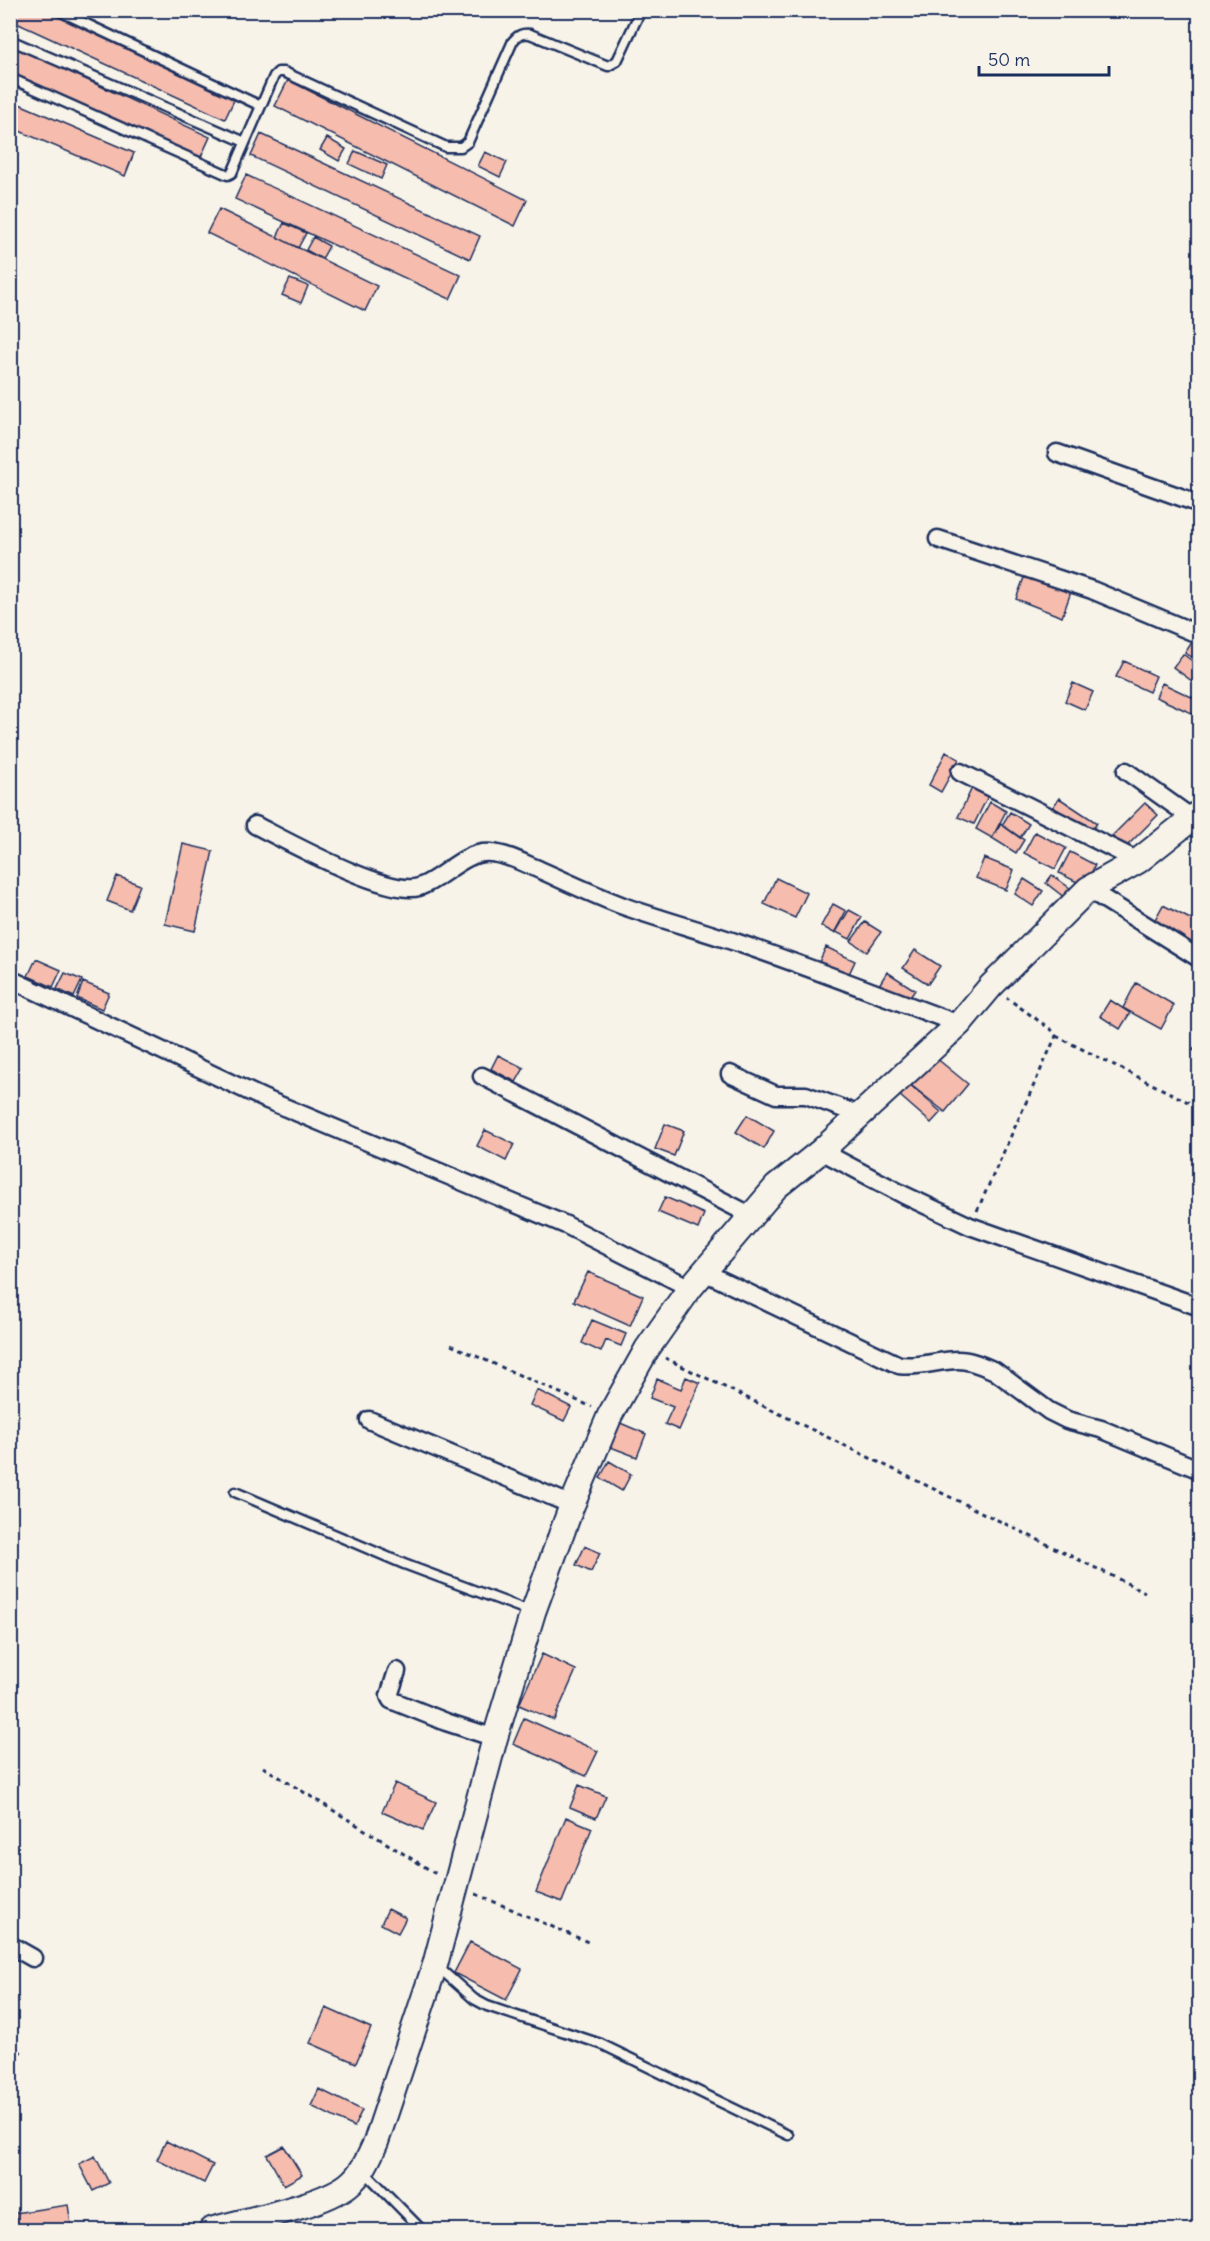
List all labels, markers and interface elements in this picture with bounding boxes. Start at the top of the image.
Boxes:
scale bar [979,39,1110,77]
text: 50 m [988,48,1030,71]

